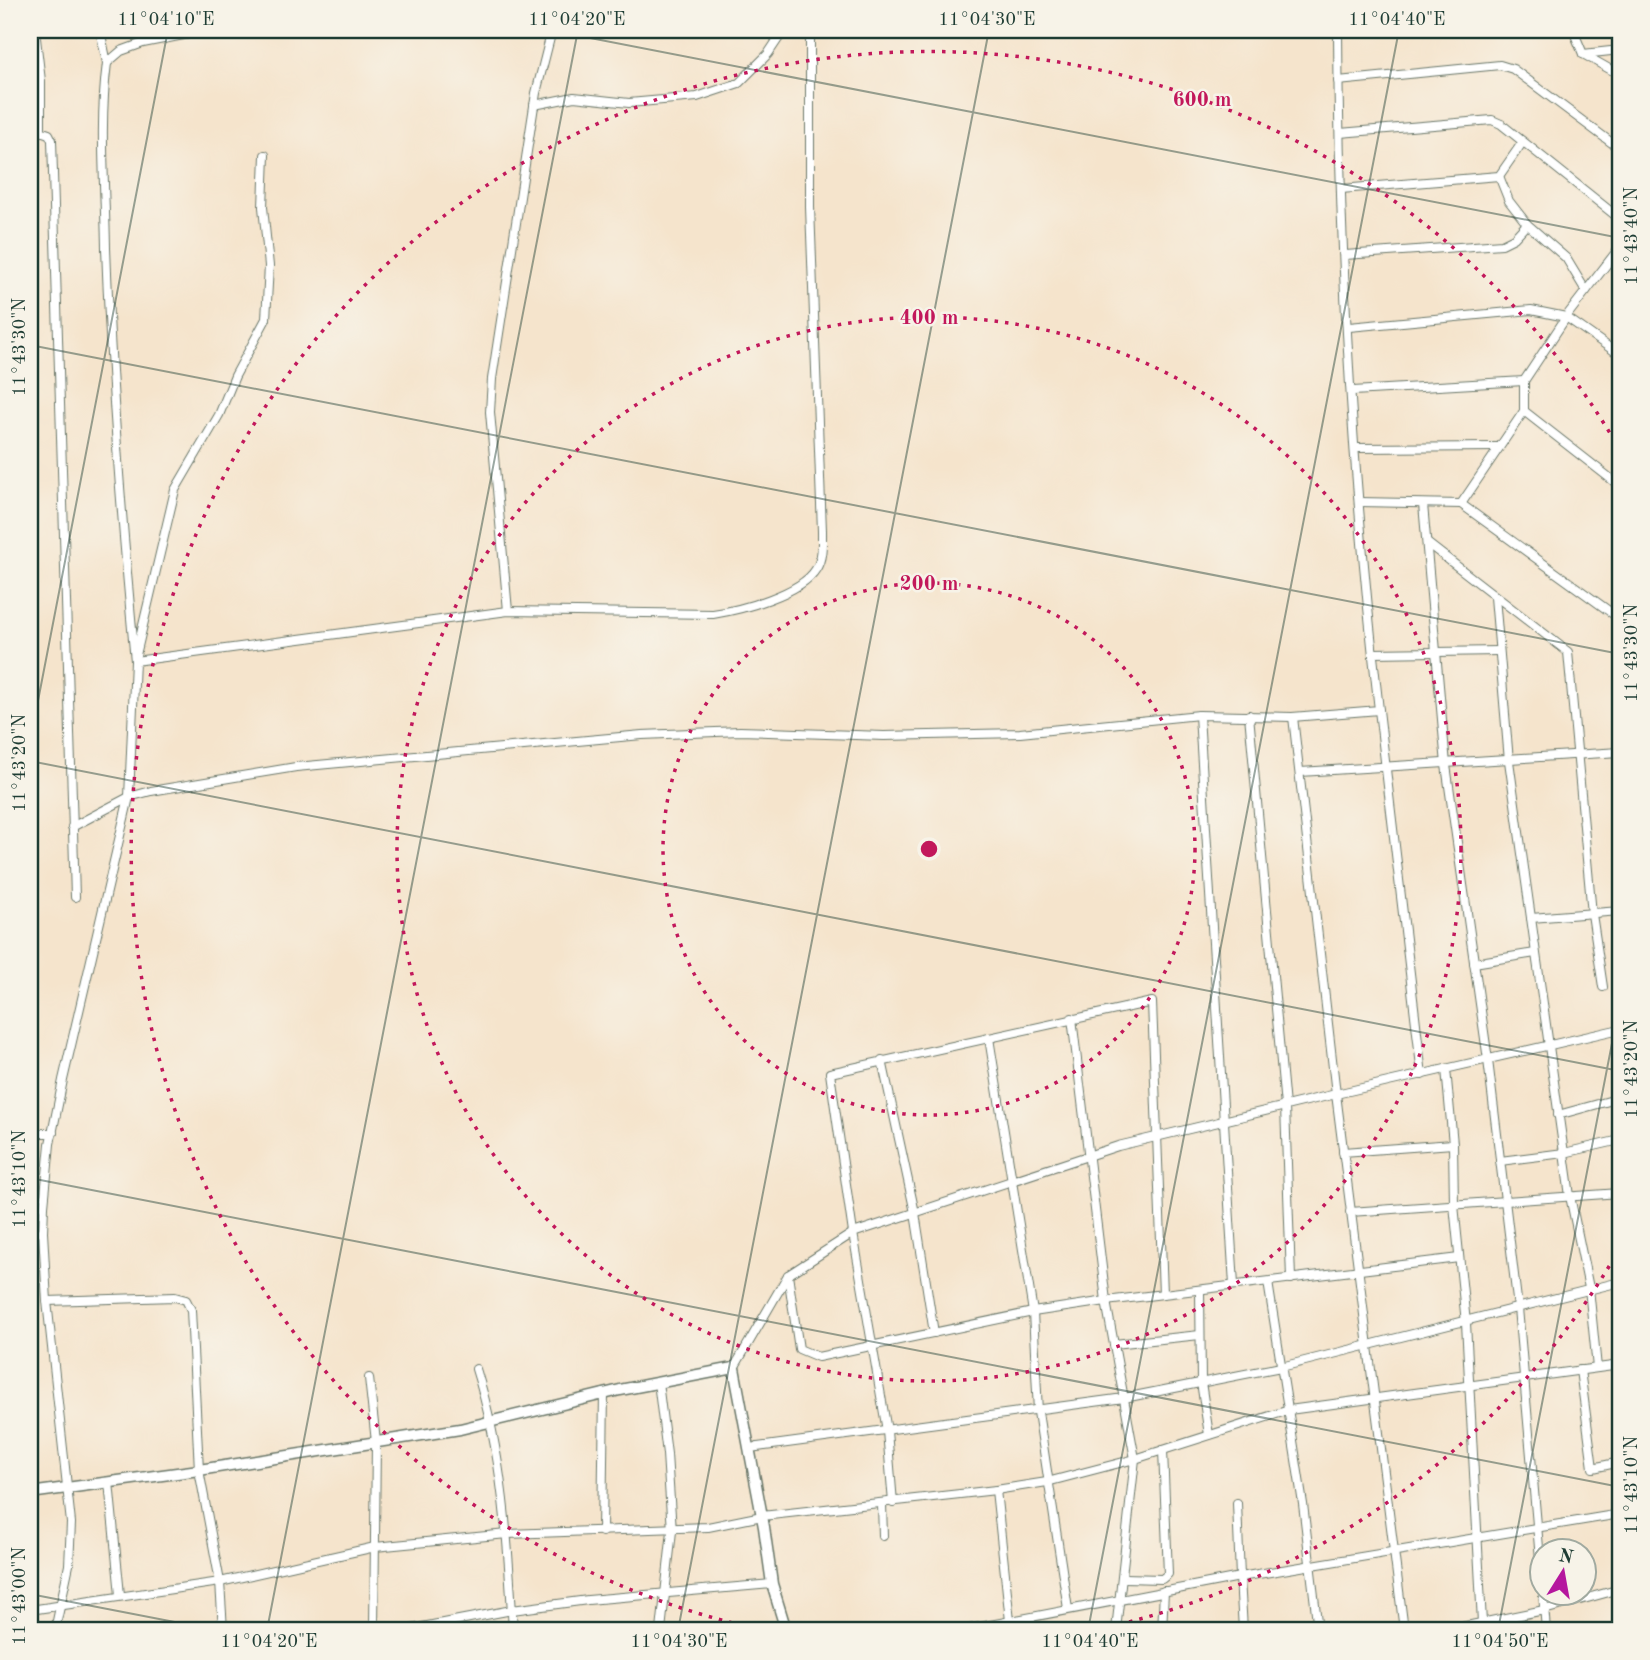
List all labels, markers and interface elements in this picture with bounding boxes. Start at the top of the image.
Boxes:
text: 11°04'10"E [118,11,214,29]
text: 11°04'20"E [529,11,625,29]
text: 11°04'30"E [939,11,1035,29]
text: 11°04'40"E [1349,11,1445,29]
text: 600 m [1172,90,1232,111]
text: 11°43'40"N [1623,187,1641,285]
text: 11°43'30"N [11,298,29,396]
text: 400 m [899,308,959,329]
text: 200 m [899,574,959,595]
text: 11°43'30"N [1623,604,1641,702]
text: 11°43'20"N [11,714,29,812]
centre of rings [917,837,941,861]
text: 11°43'20"N [1623,1020,1641,1118]
text: 11°43'10"N [11,1130,29,1228]
text: 11°43'10"N [1623,1436,1641,1534]
north arrow [1528,1538,1598,1608]
text: 11°43'00"N [11,1547,29,1645]
text: N [1557,1547,1575,1569]
text: 11°04'20"E [221,1633,317,1651]
text: 11°04'30"E [631,1633,727,1651]
text: 11°04'40"E [1042,1633,1138,1651]
text: 11°04'50"E [1452,1633,1548,1651]

